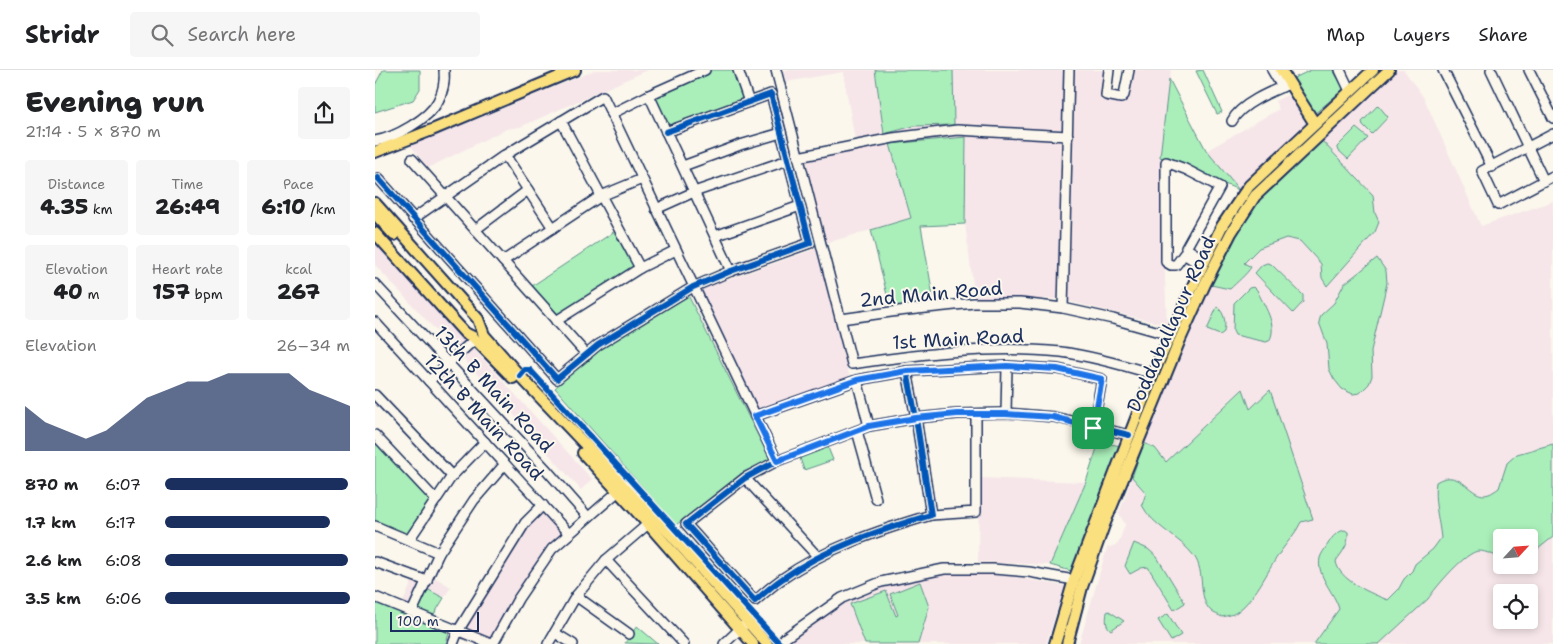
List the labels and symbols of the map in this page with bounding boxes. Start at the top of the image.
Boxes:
street label: Doddaballapur Road [1121,232,1221,416]
street label: 2nd Main Road [858,275,1004,313]
street label: 13th B Main Road [429,320,559,458]
street label: 1st Main Road [891,323,1025,355]
street label: 12th B Main Road [419,348,549,486]
pin [1072,407,1114,449]
north arrow [1493,529,1537,574]
scale bar [390,609,479,632]

